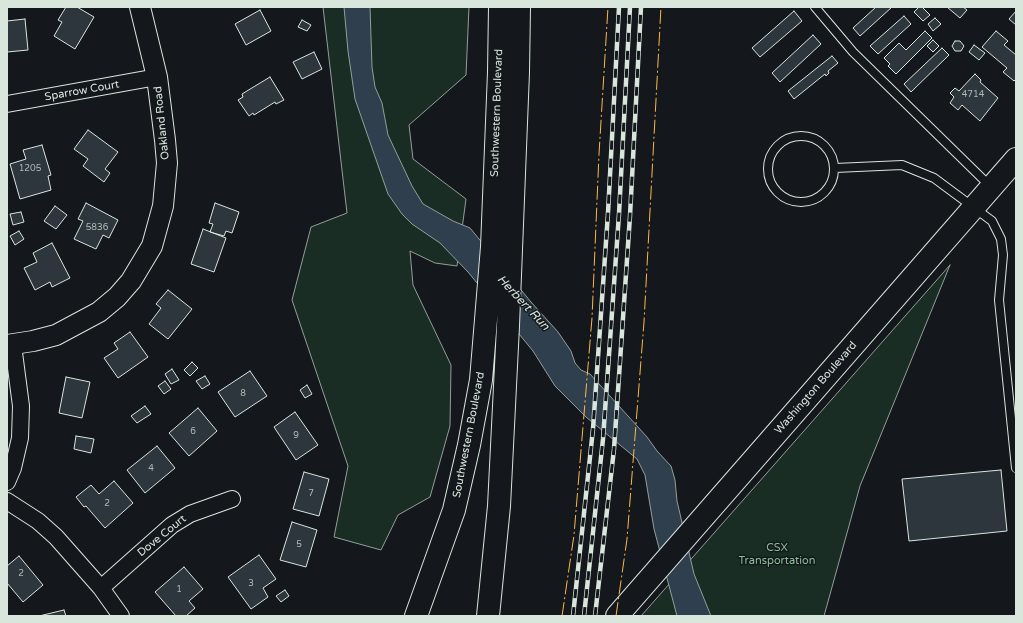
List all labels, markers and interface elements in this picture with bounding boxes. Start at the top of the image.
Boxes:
street label: Southwestern Boulevard [488,49,506,177]
street label: Sparrow Court [44,78,120,104]
street label: Oakland Road [152,85,172,161]
house number: 4714 [962,90,984,100]
house number: 1205 [19,164,41,174]
house number: 5836 [86,223,108,233]
water label: Herbert Run [494,272,552,334]
street label: Washington Boulevard [772,339,860,437]
street label: Southwestern Boulevard [450,371,488,499]
house number: 8 [240,389,246,399]
house number: 6 [190,427,196,437]
house number: 9 [293,431,299,441]
house number: 4 [148,464,154,474]
house number: 7 [308,489,314,499]
house number: 2 [104,499,110,509]
street label: Dove Court [135,512,189,560]
house number: 5 [296,540,302,550]
park label: CSX Transportation [739,541,815,567]
house number: 2 [18,569,24,579]
house number: 3 [248,579,254,589]
house number: 1 [176,585,182,595]

